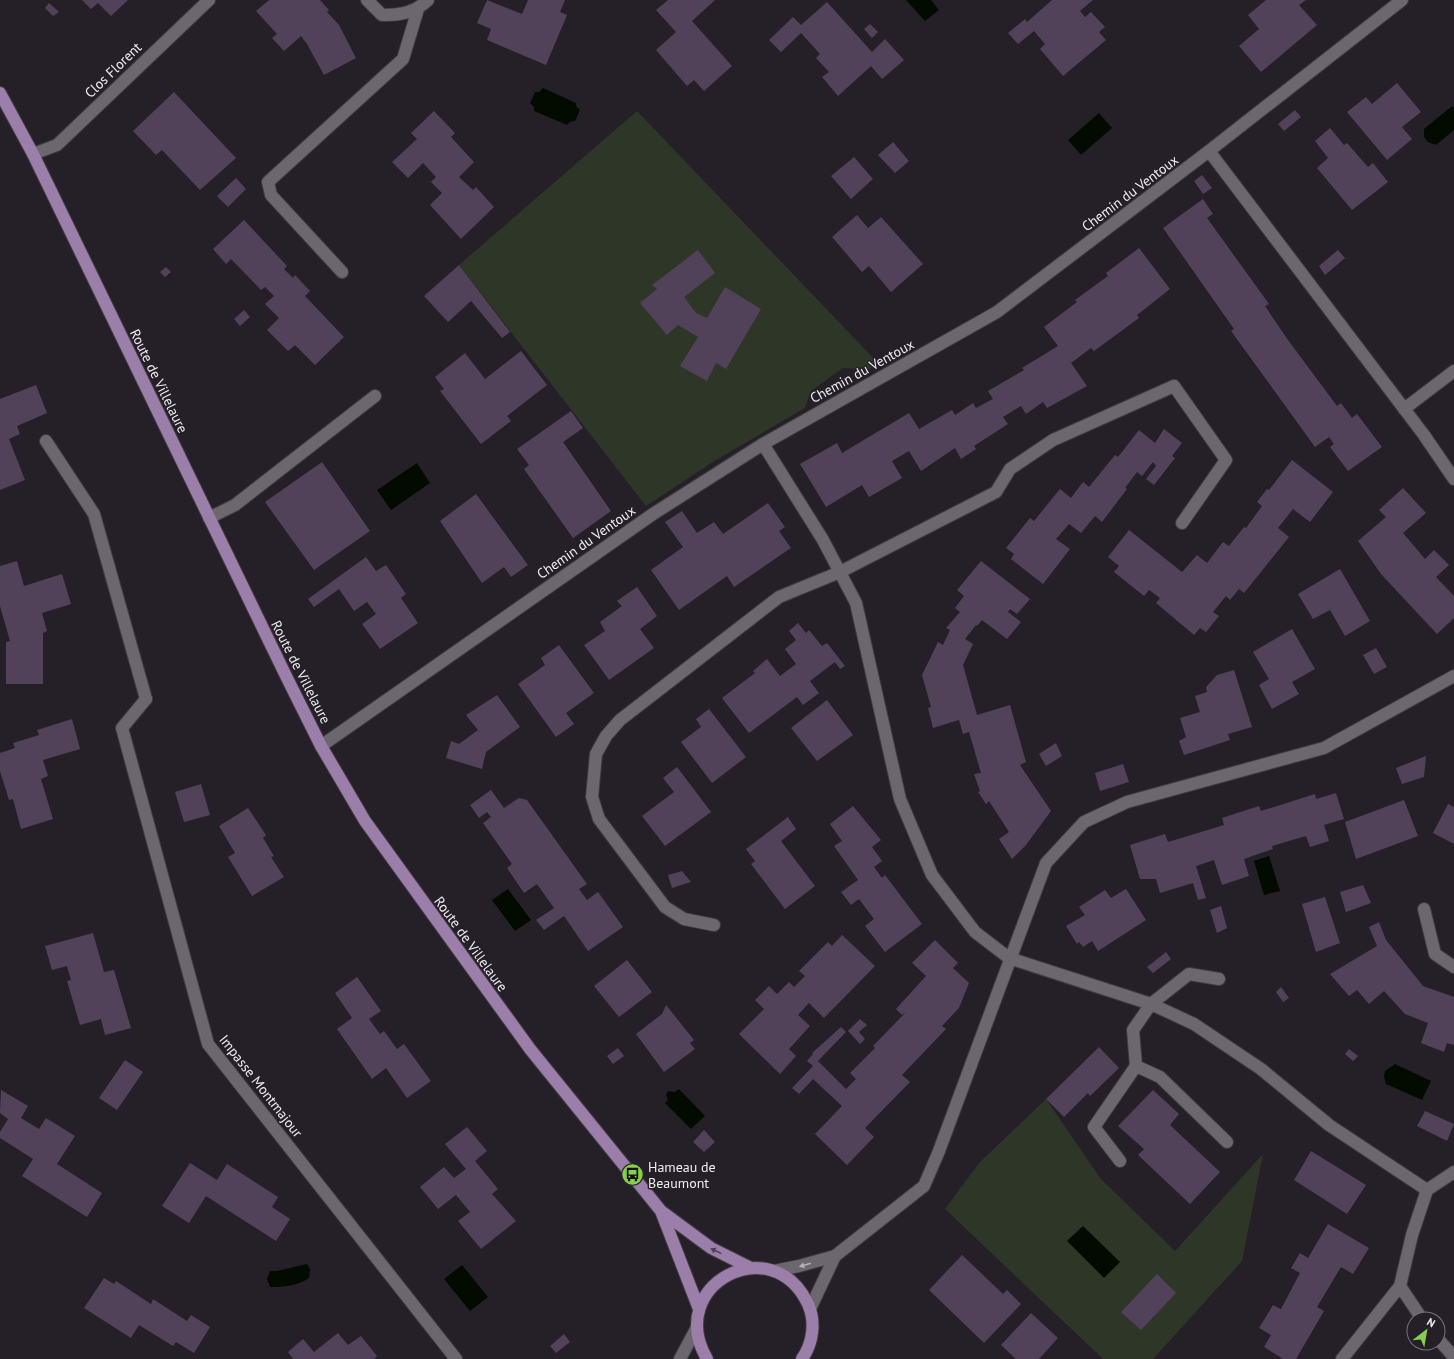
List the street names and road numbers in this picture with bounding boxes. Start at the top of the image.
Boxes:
street label: Clos Florent [81,38,145,102]
street label: Chemin du Ventoux [1078,151,1182,235]
street label: Route de Villelaure [126,326,192,436]
street label: Chemin du Ventoux [807,335,917,407]
street label: Chemin du Ventoux [533,501,639,583]
street label: Route de Villelaure [267,617,335,727]
street label: Route de Villelaure [430,893,512,995]
street label: Impasse Montmajour [215,1031,307,1141]

